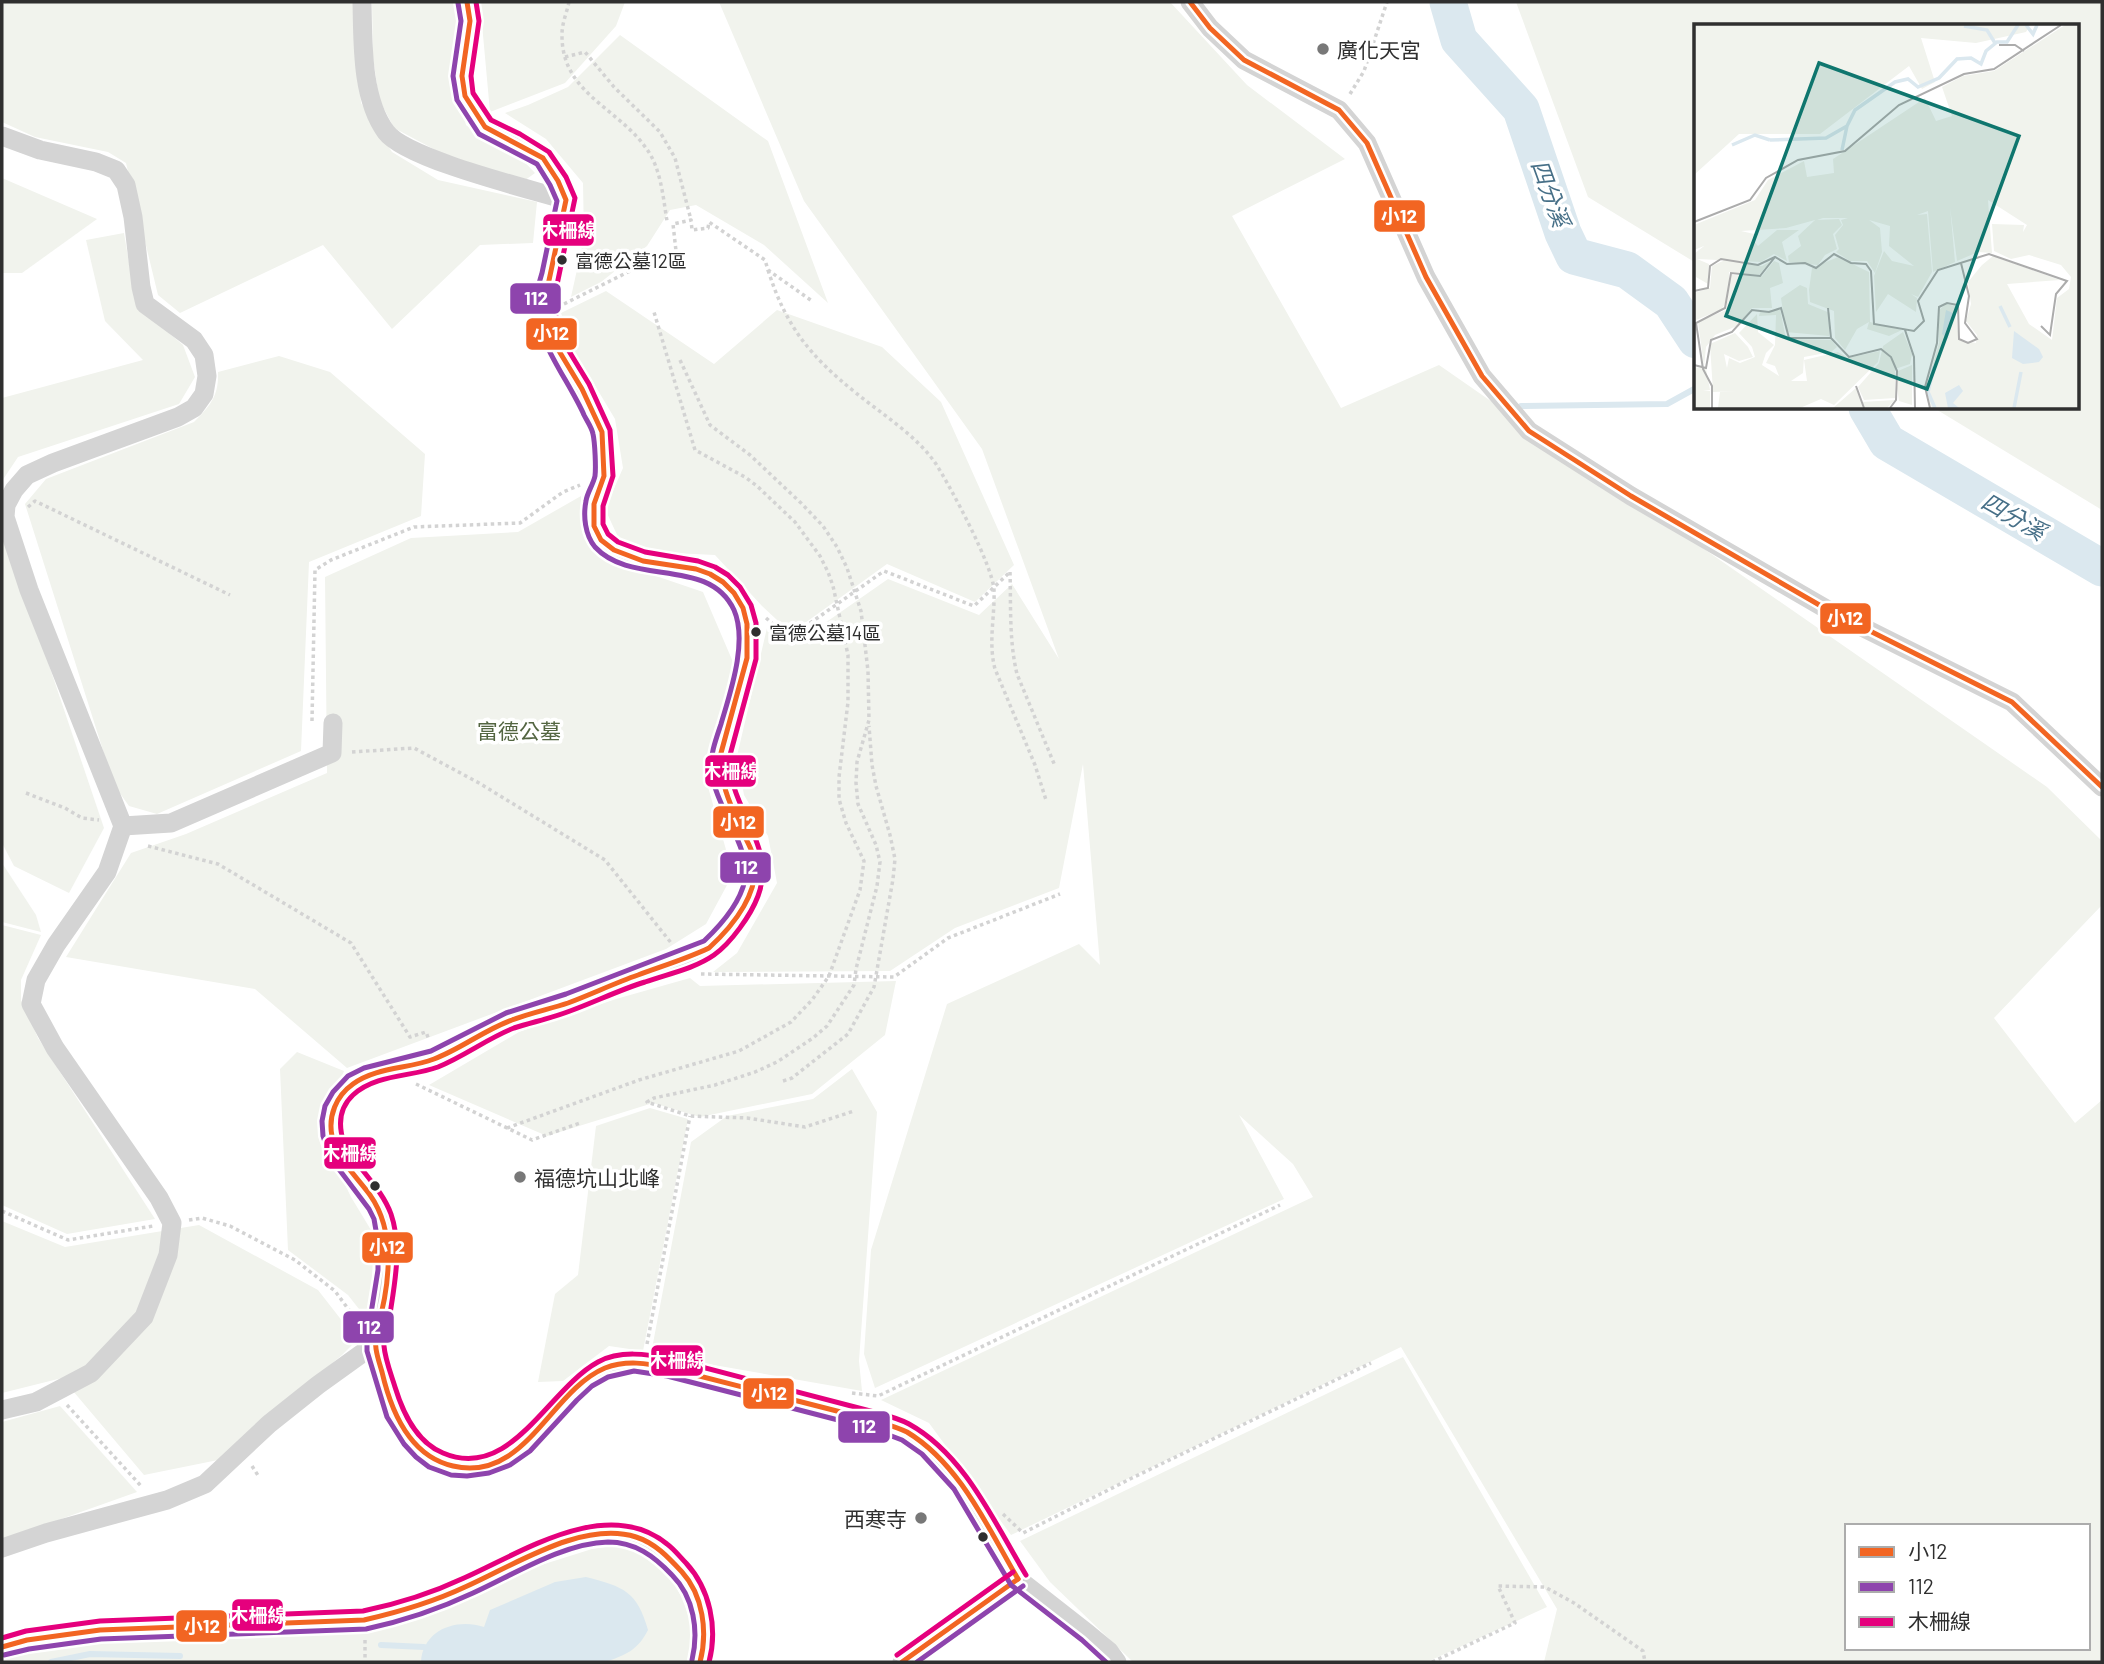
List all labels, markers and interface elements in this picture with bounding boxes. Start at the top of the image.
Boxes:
inset map [1694,24,2080,410]
place label: 廣化天宮 [1337,37,1421,62]
marker: 廣化天宮 [1315,41,1331,57]
water label: 四分溪 [1526,156,1577,233]
line badge: 小12 [1373,199,1426,233]
text: 小12 [1381,204,1417,227]
line badge: 木柵線 [542,213,595,247]
text: 木柵線 [539,218,597,241]
place label: 富德公墓12區 [575,249,687,272]
marker: 富德公墓12區 [555,253,569,267]
line badge: 112 [509,282,562,315]
text: 112 [524,286,548,309]
line badge: 小12 [525,317,578,351]
text: 小12 [533,321,569,344]
water label: 四分溪 [1977,487,2053,547]
line badge: 小12 [1819,602,1872,635]
text: 小12 [1827,606,1863,629]
place label: 富德公墓14區 [769,621,881,644]
marker: 富德公墓14區 [749,625,763,639]
park label: 富德公墓 [477,718,561,743]
line badge: 木柵線 [704,754,757,788]
text: 木柵線 [702,759,760,782]
line badge: 小12 [712,805,765,839]
text: 小12 [720,810,756,833]
line badge: 112 [719,851,772,884]
text: 112 [734,855,758,878]
line badge: 木柵線 [323,1136,377,1170]
text: 木柵線 [321,1141,379,1164]
place label: 福德坑山北峰 [534,1165,660,1190]
marker: 福德坑山北峰 [512,1169,528,1185]
unlabelled marker [368,1179,382,1193]
line badge: 小12 [361,1231,414,1264]
text: 小12 [369,1235,405,1258]
line badge: 112 [342,1310,395,1344]
text: 112 [357,1315,381,1338]
line badge: 木柵線 [650,1344,704,1377]
text: 木柵線 [648,1348,706,1371]
line badge: 小12 [742,1377,795,1410]
text: 小12 [751,1381,787,1404]
line badge: 112 [837,1410,891,1444]
text: 112 [852,1414,876,1437]
place label: 西寒寺 [844,1506,907,1531]
marker: 西寒寺 [913,1510,929,1526]
legend [1845,1524,2090,1650]
unlabelled marker [976,1530,990,1544]
text: 小12 [1908,1538,1948,1563]
text: 112 [1908,1573,1934,1598]
line badge: 木柵線 [231,1598,284,1632]
text: 木柵線 [229,1603,287,1626]
text: 木柵線 [1908,1608,1971,1633]
line badge: 小12 [175,1609,228,1643]
text: 小12 [184,1614,220,1637]

